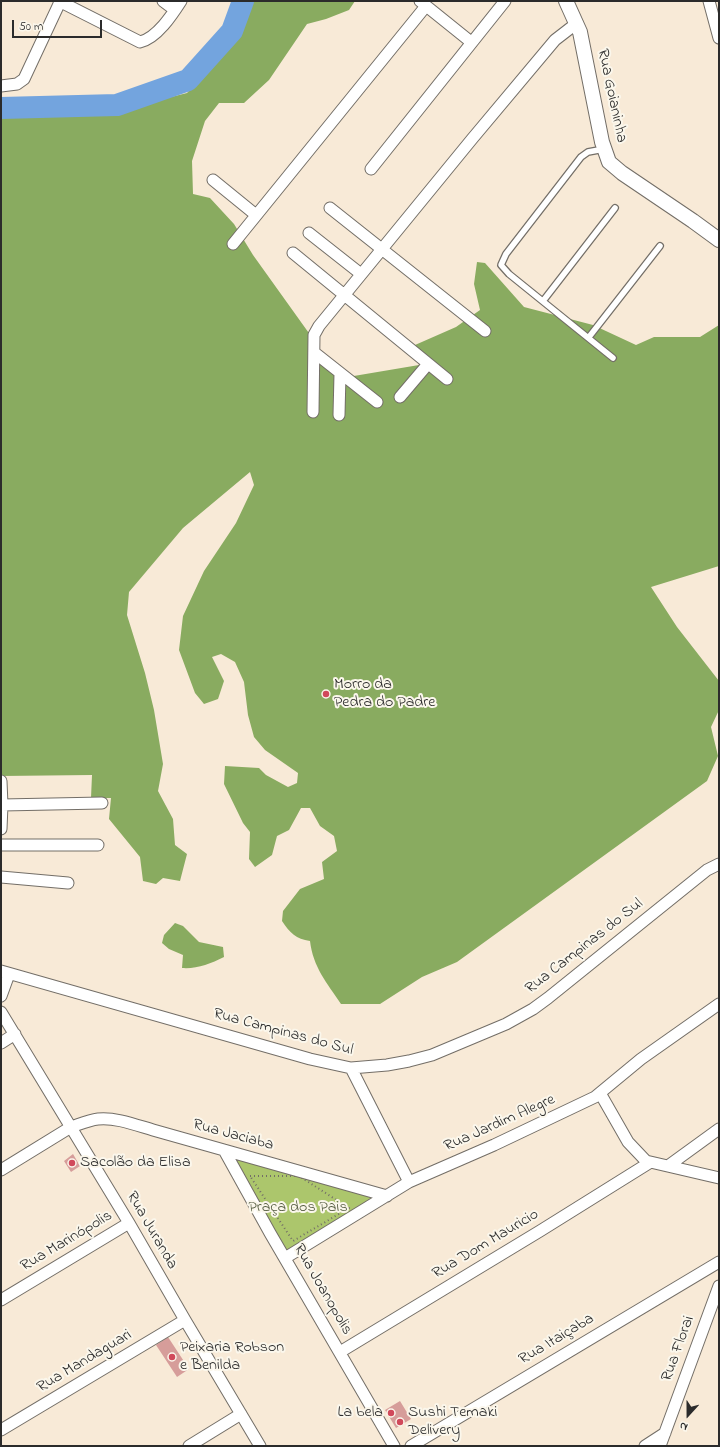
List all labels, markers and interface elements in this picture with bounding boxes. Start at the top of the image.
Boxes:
scale bar [14,12,104,38]
text: 50 m [19,18,43,36]
street label: Rua Goianinha [592,47,630,145]
place label: Morro da Pedra do Padre [334,675,435,713]
marker: Morro da Pedra do Padre [321,689,331,699]
street label: Rua Campinas do Sul [522,895,648,999]
street label: Rua Campinas do Sul [211,1005,355,1061]
street label: Rua Jardim Alegre [442,1091,558,1157]
street label: Rua Jaciaba [191,1116,275,1156]
place label: Sacolão da Elisa [80,1153,191,1173]
marker: Sacolão da Elisa [67,1158,77,1168]
street label: Rua Juranda [121,1189,181,1273]
park label: Praça dos Pais [248,1198,348,1218]
street label: Rua Dom Mauricio [429,1206,543,1284]
street label: Rua Marinópolis [18,1207,116,1277]
street label: Rua Joanopolis [288,1241,356,1339]
street label: Rua Itaiçaba [516,1310,598,1370]
street label: Rua Florai [658,1314,700,1384]
street label: Rua Mandaguari [34,1326,136,1398]
place label: Peixaria Robson e Benilda [180,1338,284,1376]
marker: Peixaria Robson e Benilda [167,1352,177,1362]
north arrow [668,1395,708,1435]
place label: La bela [337,1403,383,1423]
place label: Sushi Temaki Delivery [408,1403,497,1441]
marker: La bela [386,1408,396,1418]
marker: Sushi Temaki Delivery [395,1417,405,1427]
text: N [677,1417,690,1435]

